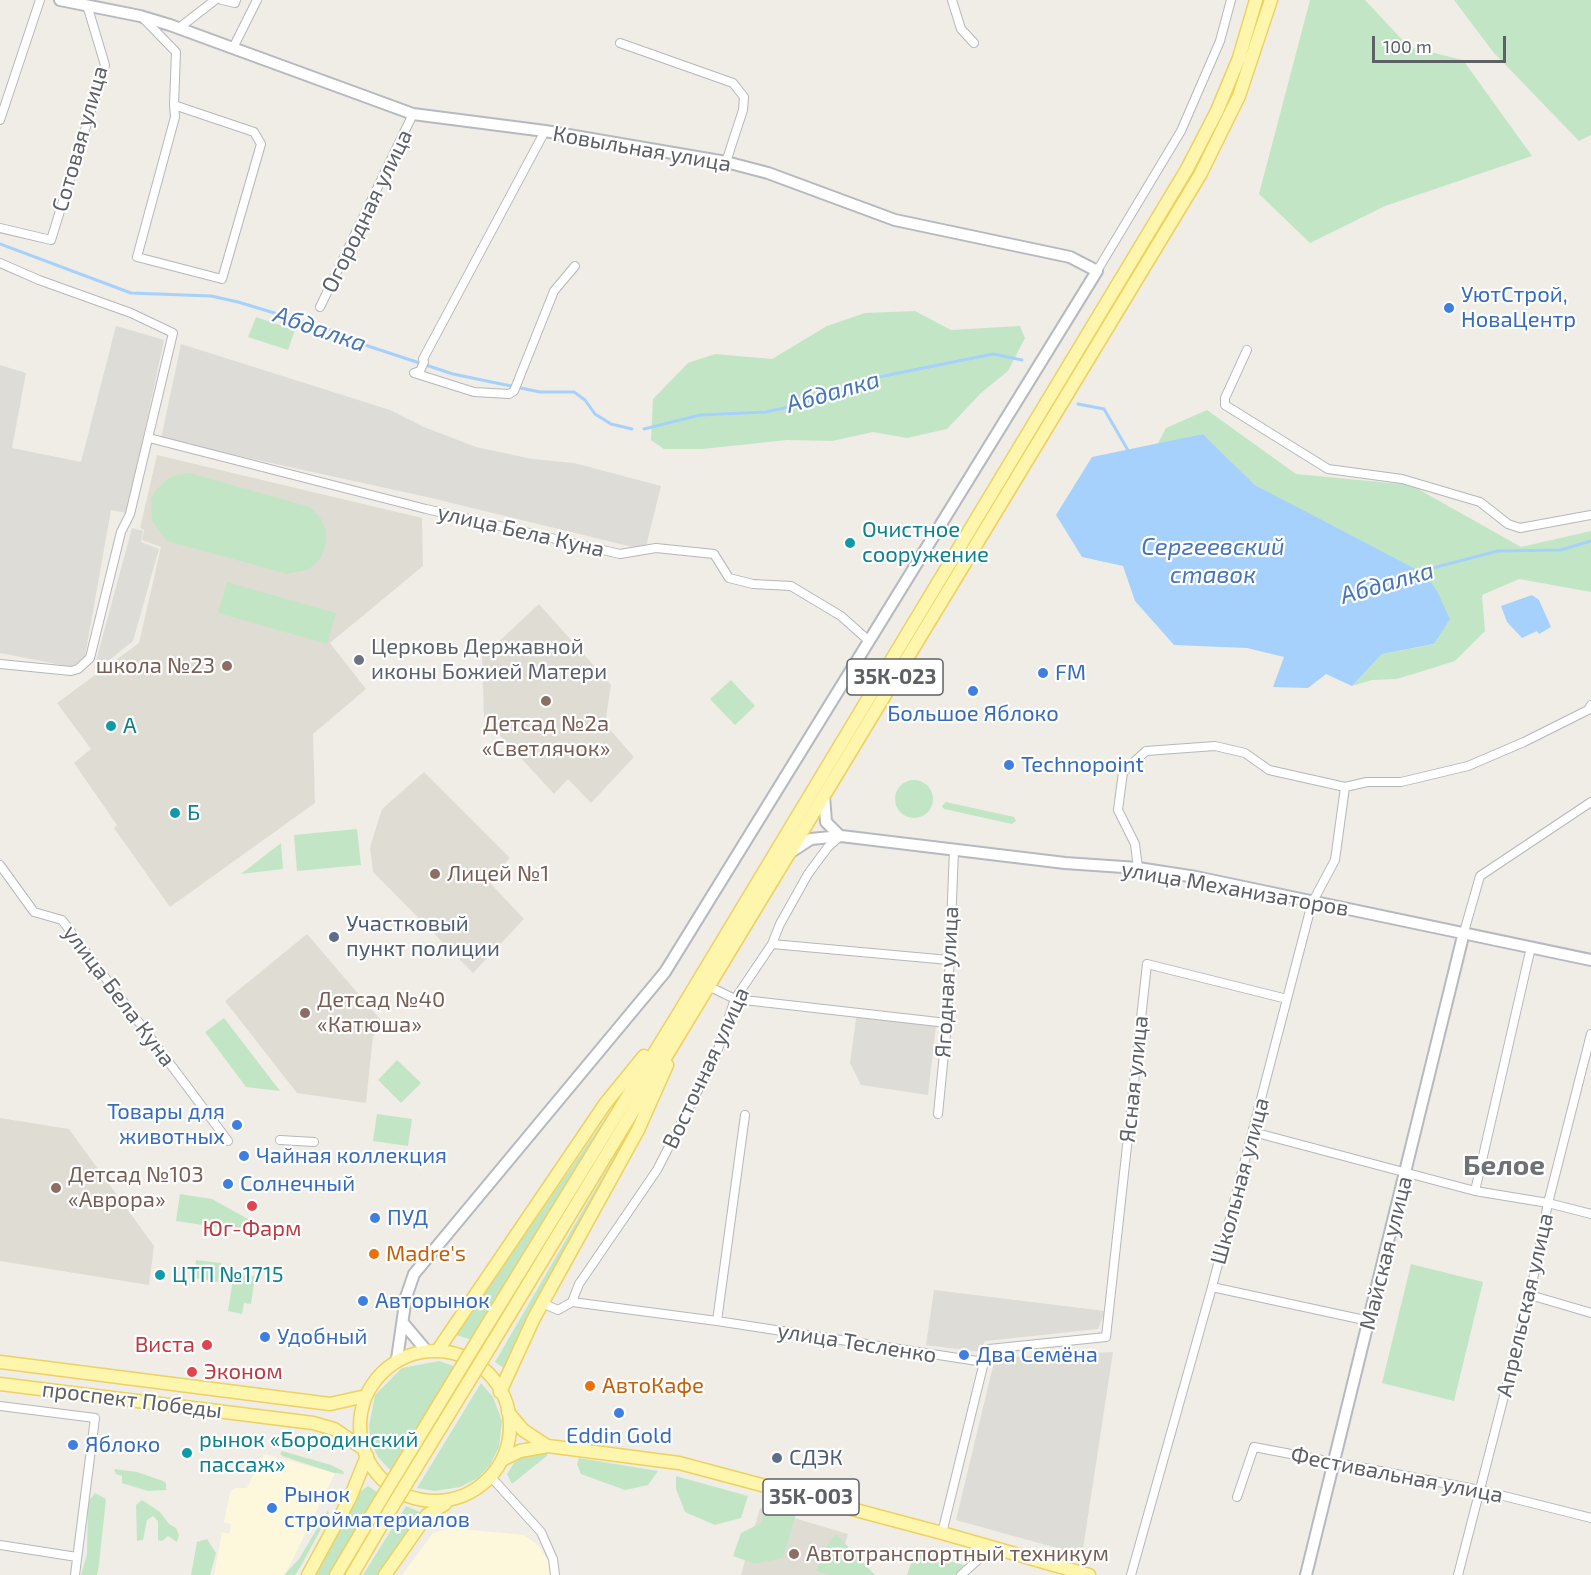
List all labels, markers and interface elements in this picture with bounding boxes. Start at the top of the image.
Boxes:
scale bar [1375,24,1508,62]
text: 100 m [1383,35,1432,57]
street label: Сотовая улица [47,63,113,215]
street label: Ковыльная улица [551,120,733,178]
street label: Огородная улица [316,125,418,297]
place label: УютСтрой, НоваЦентр [1461,282,1576,334]
water label: Абдалка [270,300,370,358]
marker: УютСтрой, НоваЦентр [1442,301,1456,315]
water label: Абдалка [783,365,883,419]
street label: улица Бела Куна [435,499,607,563]
place label: Очистное сооружение [862,517,989,568]
water label: Сергеевский ставок [1141,533,1285,589]
marker: Очистное сооружение [843,536,857,550]
water label: Абдалка [1337,556,1437,610]
place label: Церковь Державной иконы Божией Матери [371,634,607,686]
place label: школа №23 [96,653,215,679]
marker: Церковь Державной иконы Божией Матери [352,653,366,667]
marker: школа №23 [220,659,234,673]
road number: 35К-023 [847,659,943,695]
place label: FM [1055,660,1086,686]
marker: FM [1036,666,1050,680]
marker: Большое Яблоко [966,684,980,698]
marker: Детсад №2а «Светлячок» [539,694,553,708]
place label: Большое Яблоко [887,701,1059,727]
place label: Детсад №2а «Светлячок» [482,711,610,762]
place label: А [123,713,137,739]
marker: А [104,719,118,733]
place label: Technopoint [1021,752,1144,778]
marker: Technopoint [1002,758,1016,772]
place label: Б [187,800,200,826]
marker: Б [168,806,182,820]
street label: улица Механизаторов [1119,856,1351,922]
place label: Лицей №1 [447,861,549,887]
marker: Лицей №1 [428,867,442,881]
street label: Ягодная улица [930,905,964,1059]
place label: Участковый пункт полиции [346,911,500,962]
street label: улица Бела Куна [57,920,181,1072]
marker: Участковый пункт полиции [327,930,341,944]
street label: Восточная улица [657,983,755,1153]
place label: Детсад №40 «Катюша» [317,987,445,1038]
marker: Детсад №40 «Катюша» [298,1006,312,1020]
street label: Ясная улица [1114,1014,1154,1144]
street label: Школьная улица [1205,1095,1275,1267]
place label: Товары для животных [107,1099,225,1150]
marker: Товары для животных [230,1118,244,1132]
place label: Чайная коллекция [256,1143,447,1169]
marker: Чайная коллекция [237,1149,251,1163]
district label: Белое [1463,1149,1545,1183]
place label: Детсад №103 «Аврора» [68,1162,204,1214]
place label: Солнечный [240,1171,355,1197]
street label: Майская улица [1354,1173,1418,1333]
marker: Солнечный [221,1177,235,1191]
marker: Детсад №103 «Аврора» [49,1181,63,1195]
marker: Юг-Фарм [245,1199,259,1213]
place label: ПУД [387,1205,428,1231]
marker: ПУД [368,1211,382,1225]
street label: Апрельская улица [1491,1211,1559,1399]
place label: Юг-Фарм [203,1216,301,1242]
place label: Madre's [386,1241,466,1267]
marker: Madre's [367,1247,381,1261]
place label: ЦТП №1715 [172,1262,283,1288]
marker: ЦТП №1715 [153,1268,167,1282]
place label: Авторынок [375,1288,490,1314]
marker: Авторынок [356,1294,370,1308]
street label: улица Тесленко [776,1317,938,1369]
place label: Удобный [277,1324,367,1350]
marker: Удобный [258,1330,272,1344]
place label: Виста [135,1332,195,1358]
marker: Виста [200,1338,214,1352]
place label: Два Семёна [976,1342,1098,1368]
marker: Два Семёна [957,1348,971,1362]
place label: Эконом [204,1359,283,1385]
marker: Эконом [185,1365,199,1379]
place label: АвтоКафе [602,1373,704,1399]
street label: проспект Победы [40,1376,224,1424]
marker: АвтоКафе [583,1379,597,1393]
marker: Eddin Gold [612,1406,626,1420]
place label: Eddin Gold [566,1423,672,1449]
place label: рынок «Бородинский пассаж» [199,1427,418,1478]
place label: Яблоко [85,1432,160,1458]
marker: Яблоко [66,1438,80,1452]
street label: Фестивальная улица [1289,1441,1505,1509]
place label: СДЭК [789,1445,843,1471]
marker: рынок «Бородинский пассаж» [180,1446,194,1460]
marker: СДЭК [770,1451,784,1465]
road number: 35К-003 [763,1479,859,1515]
place label: Рынок стройматериалов [284,1482,470,1534]
marker: Рынок стройматериалов [265,1501,279,1515]
place label: Автотранспортный техникум [806,1541,1109,1567]
marker: Автотранспортный техникум [787,1547,801,1561]

